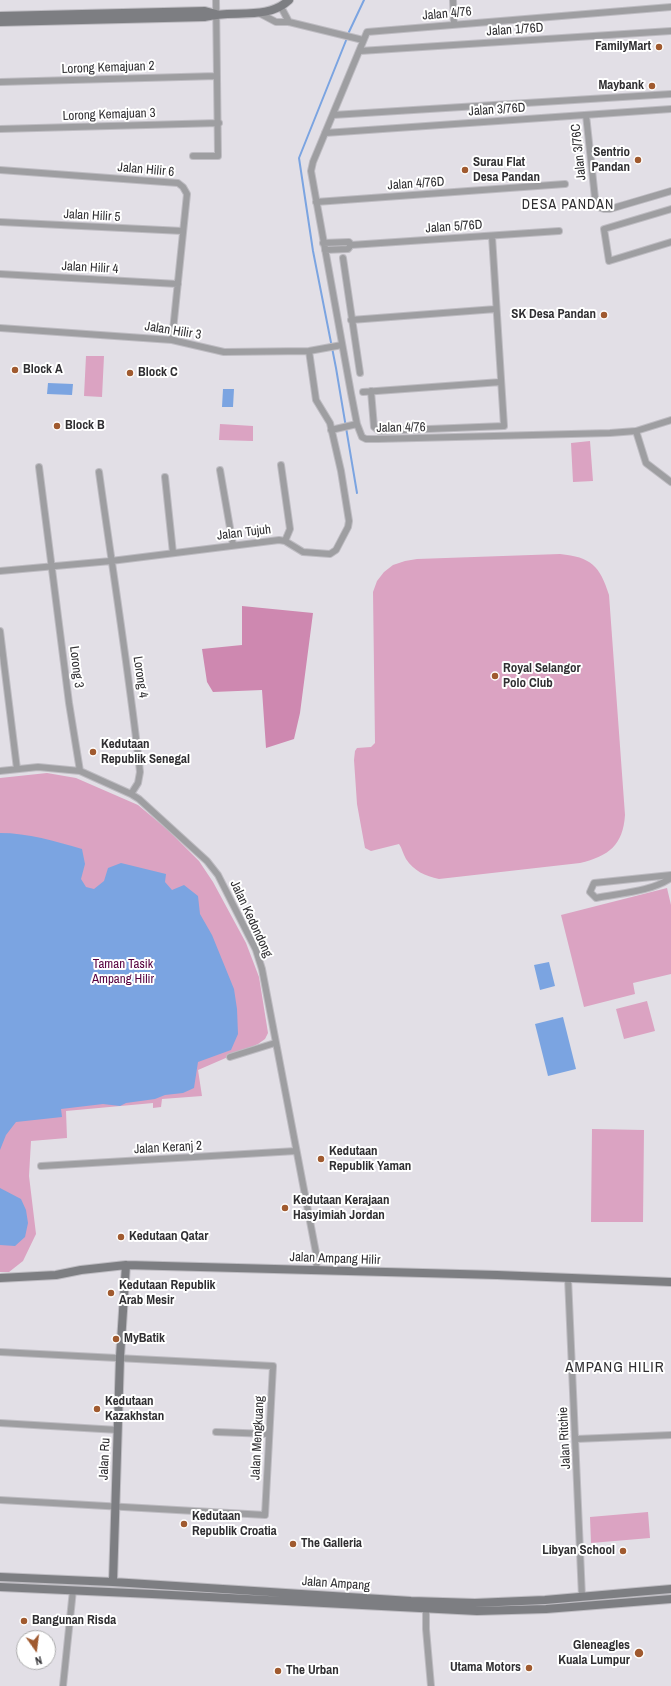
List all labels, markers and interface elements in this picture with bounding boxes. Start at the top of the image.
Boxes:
street label: Jalan 4/76 [422,4,472,24]
street label: Jalan 1/76D [486,20,544,40]
place label: FamilyMart [595,39,651,55]
marker: FamilyMart [654,42,664,52]
street label: Lorong Kemajuan 2 [61,59,155,77]
place label: Maybank [598,78,644,94]
marker: Maybank [647,81,657,91]
street label: Jalan 3/76D [468,100,526,120]
street label: Lorong Kemajuan 3 [62,106,156,124]
street label: Jalan 3/76C [568,123,590,181]
place label: Sentrio Pandan [591,145,630,176]
place label: Surau Flat Desa Pandan [473,155,540,186]
marker: Sentrio Pandan [633,155,643,165]
street label: Jalan Hilir 6 [117,160,175,180]
marker: Surau Flat Desa Pandan [460,165,470,175]
street label: Jalan 4/76D [387,174,445,194]
district label: DESA PANDAN [522,197,614,213]
street label: Jalan Hilir 5 [63,207,121,225]
street label: Jalan 5/76D [425,217,483,237]
street label: Jalan Hilir 4 [61,259,119,277]
place label: SK Desa Pandan [511,307,596,323]
marker: SK Desa Pandan [599,310,609,320]
street label: Jalan Hilir 3 [144,319,202,343]
place label: Block A [23,362,63,378]
marker: Block A [10,365,20,375]
place label: Block C [138,365,178,381]
marker: Block C [125,368,135,378]
place label: Block B [65,418,105,434]
street label: Jalan 4/76 [376,420,426,436]
marker: Block B [52,421,62,431]
street label: Jalan Tujuh [216,522,272,544]
street label: Lorong 3 [66,645,86,689]
street label: Lorong 4 [129,655,151,699]
place label: Royal Selangor Polo Club [503,661,581,692]
marker: Royal Selangor Polo Club [490,671,500,681]
place label: Kedutaan Republik Senegal [101,737,190,768]
marker: Kedutaan Republik Senegal [88,747,98,757]
street label: Jalan Kedondong [226,878,276,960]
park label: Taman Tasik Ampang Hilir [92,957,154,988]
street label: Jalan Keranj 2 [134,1138,202,1158]
place label: Kedutaan Republik Yaman [329,1144,411,1175]
marker: Kedutaan Republik Yaman [316,1154,326,1164]
place label: Kedutaan Kerajaan Hasyimiah Jordan [293,1193,390,1224]
marker: Kedutaan Kerajaan Hasyimiah Jordan [280,1203,290,1213]
place label: Kedutaan Qatar [129,1229,208,1245]
marker: Kedutaan Qatar [116,1232,126,1242]
street label: Jalan Ampang Hilir [289,1250,381,1268]
place label: Kedutaan Republik Arab Mesir [119,1278,216,1309]
marker: Kedutaan Republik Arab Mesir [106,1288,116,1298]
place label: MyBatik [124,1331,165,1347]
marker: MyBatik [111,1334,121,1344]
district label: AMPANG HILIR [565,1359,665,1377]
place label: Kedutaan Kazakhstan [105,1394,164,1425]
street label: Jalan Mengkuang [248,1396,268,1480]
marker: Kedutaan Kazakhstan [92,1404,102,1414]
street label: Jalan Ritchie [556,1407,574,1469]
street label: Jalan Ru [96,1438,114,1480]
place label: Kedutaan Republik Croatia [192,1509,277,1540]
marker: Kedutaan Republik Croatia [179,1519,189,1529]
place label: The Galleria [301,1536,362,1552]
marker: The Galleria [288,1539,298,1549]
place label: Libyan School [542,1543,615,1559]
marker: Libyan School [618,1546,628,1556]
street label: Jalan Ampang [301,1574,371,1594]
place label: Bangunan Risda [32,1613,116,1629]
marker: Bangunan Risda [19,1616,29,1626]
north arrow [16,1630,56,1670]
place label: Gleneagles Kuala Lumpur [558,1638,630,1669]
marker: Gleneagles Kuala Lumpur [633,1647,645,1659]
text: N [34,1653,44,1668]
place label: Utama Motors [450,1660,521,1676]
place label: The Urban [286,1663,339,1679]
marker: Utama Motors [524,1663,534,1673]
marker: The Urban [273,1666,283,1676]

